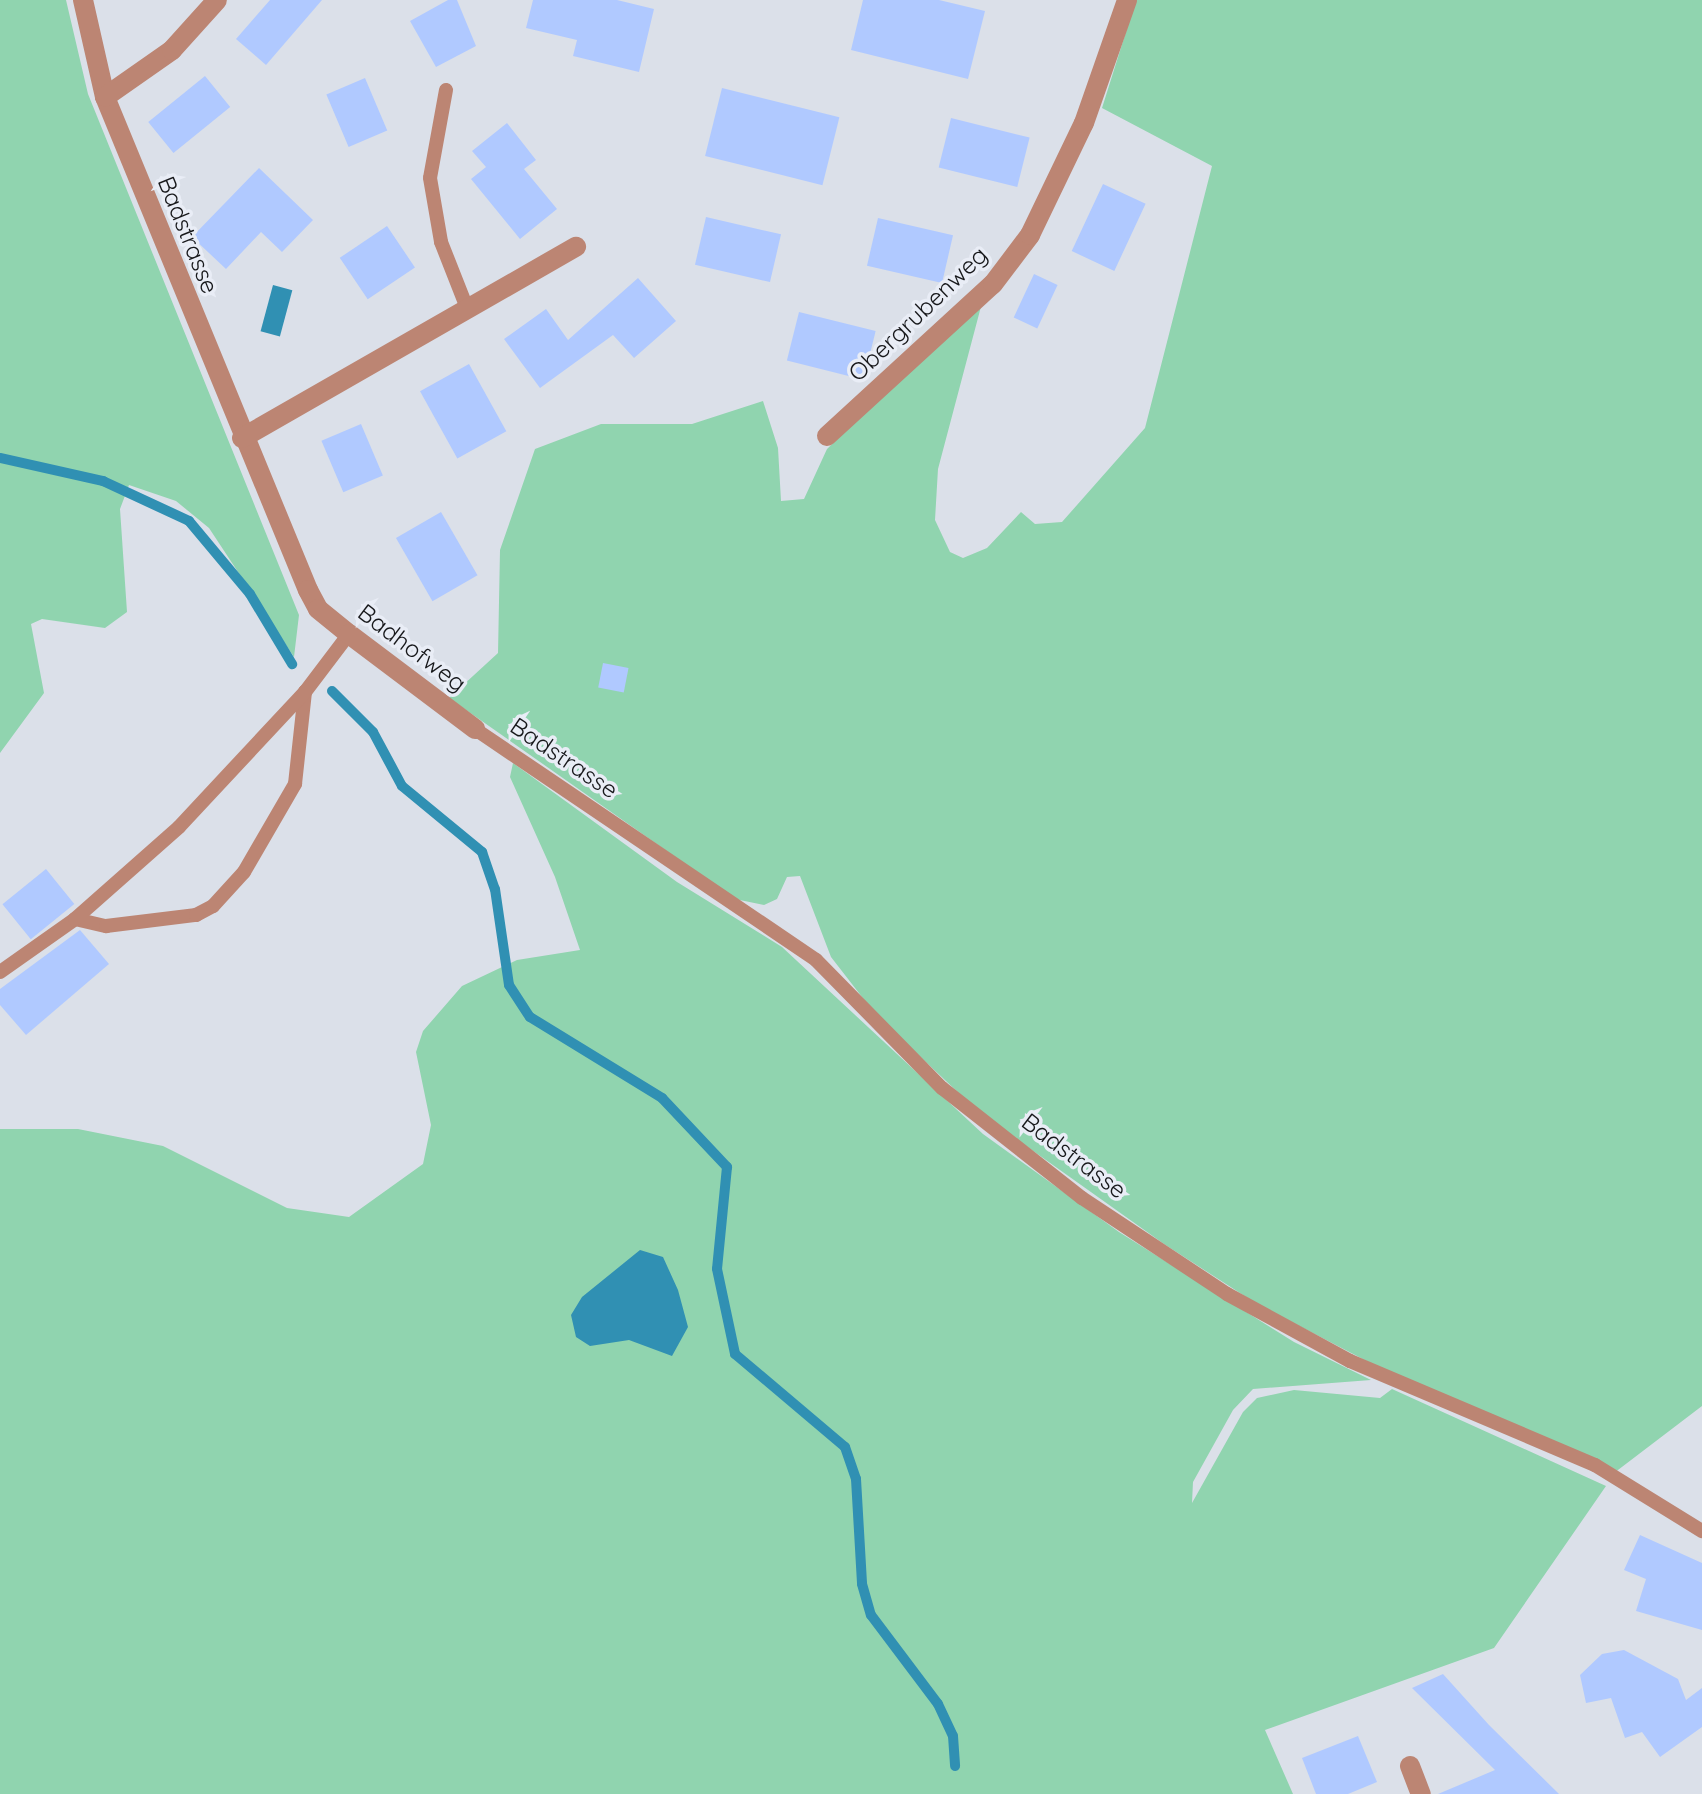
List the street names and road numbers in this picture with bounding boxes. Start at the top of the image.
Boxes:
street label: Badstrasse [151,172,225,298]
street label: Obergrubenweg [843,241,993,387]
street label: Badhofweg [352,598,472,698]
street label: Badstrasse [505,711,623,805]
street label: Badstrasse [1016,1107,1132,1205]

